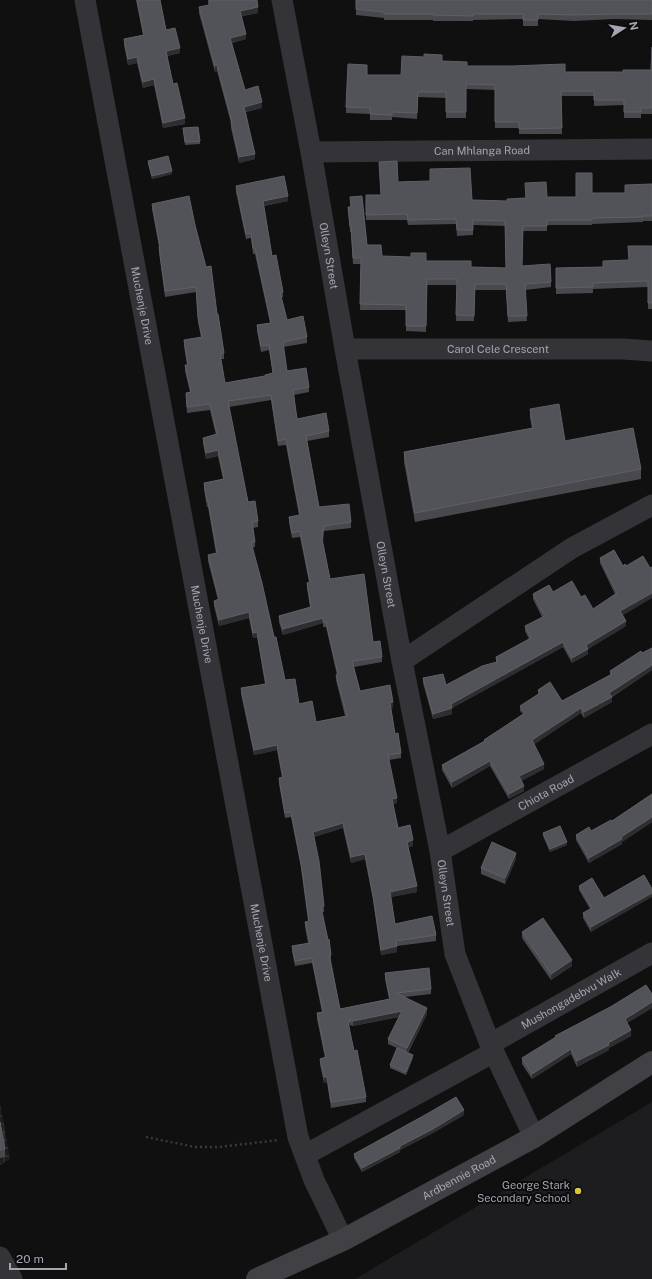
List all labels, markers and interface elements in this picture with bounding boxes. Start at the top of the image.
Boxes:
north arrow [604,8,644,48]
text: N [627,20,641,31]
street label: Can Mhlanga Road [434,144,530,157]
street label: Olleyn Street [317,221,341,290]
street label: Muchenje Drive [129,266,155,346]
street label: Carol Cele Crescent [447,343,549,355]
street label: Olleyn Street [374,540,398,609]
street label: Muchenje Drive [189,584,215,664]
street label: Chiota Road [516,772,576,813]
street label: Olleyn Street [435,859,457,927]
street label: Muchenje Drive [248,903,275,983]
street label: Mushongadebvu Walk [519,966,623,1031]
street label: Ardbennie Road [420,1153,498,1202]
place label: George Stark Secondary School [477,1179,570,1204]
marker: George Stark Secondary School [573,1186,583,1196]
scale bar [10,1245,66,1271]
text: 20 m [16,1252,44,1266]

